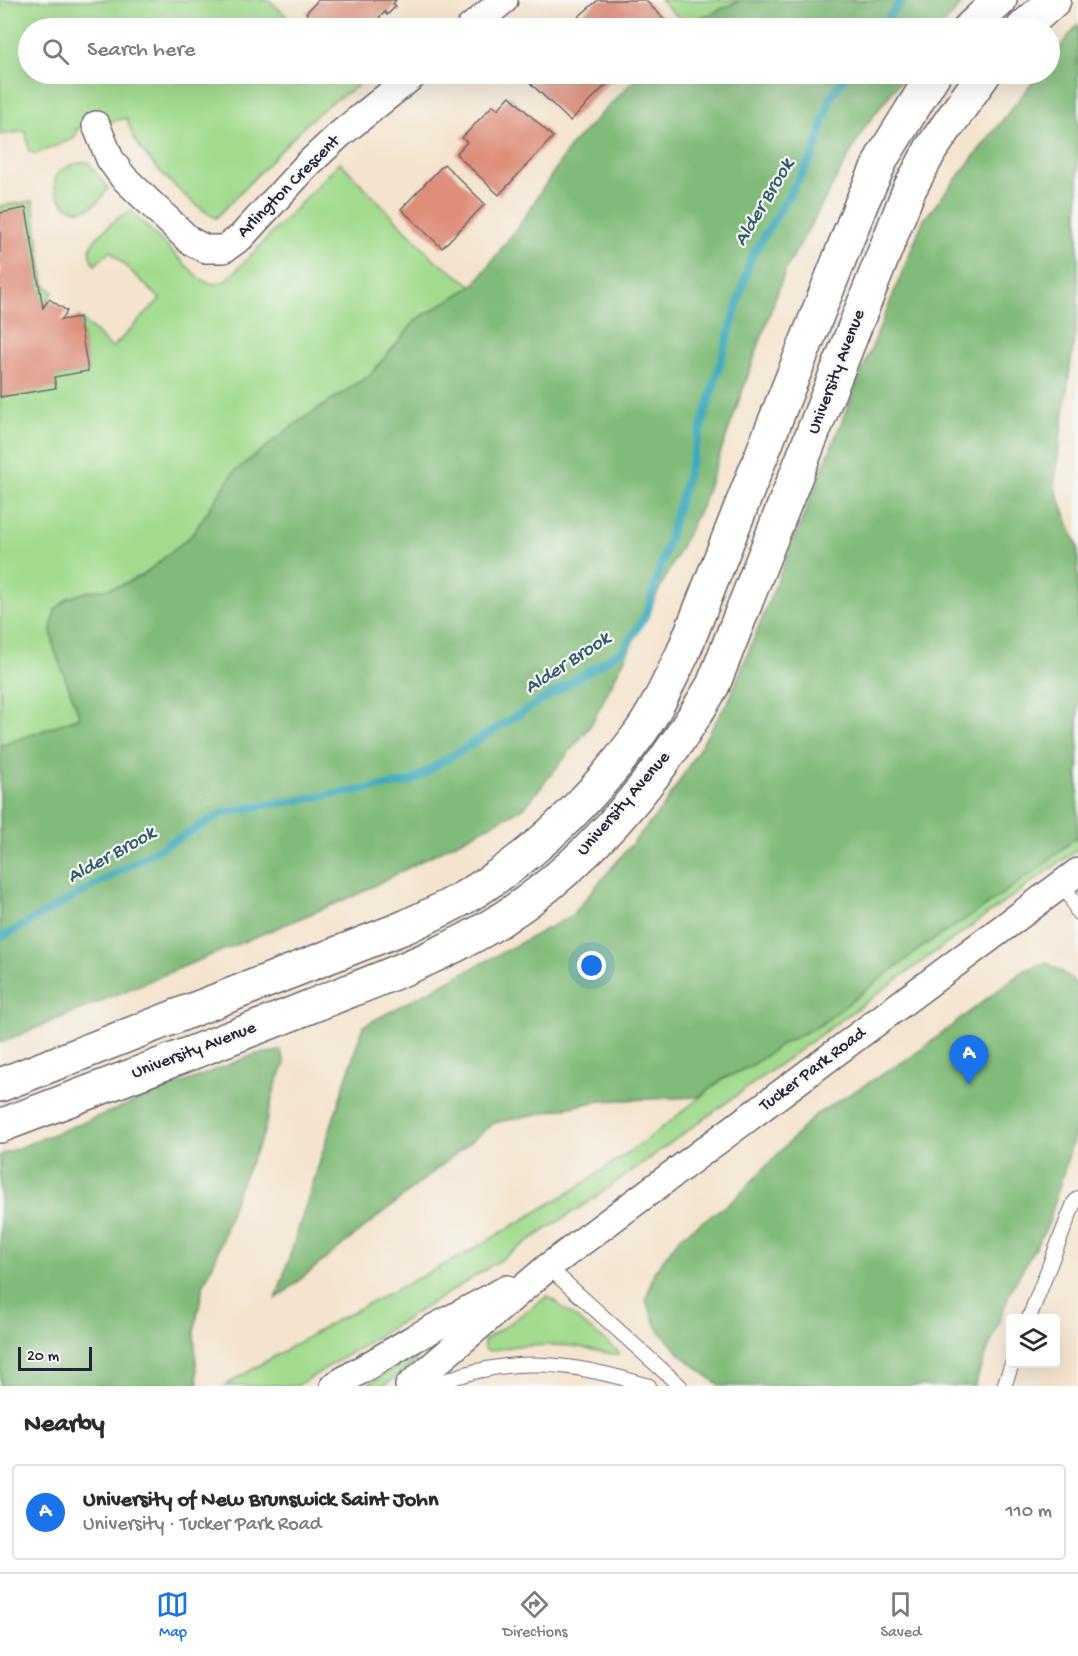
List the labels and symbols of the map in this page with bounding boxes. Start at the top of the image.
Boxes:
street label: Arlington Crescent [233,130,346,243]
water label: Alder Brook [730,154,801,251]
street label: University Avenue [804,306,871,437]
water label: Alder Brook [521,627,617,700]
street label: University Avenue [573,747,676,861]
water label: Alder Brook [64,821,162,890]
your location [577,951,606,980]
street label: University Avenue [129,1017,260,1084]
street label: Tucker Park Road [755,1022,871,1117]
pin: A [950,1036,988,1085]
scale bar [18,1344,92,1372]

